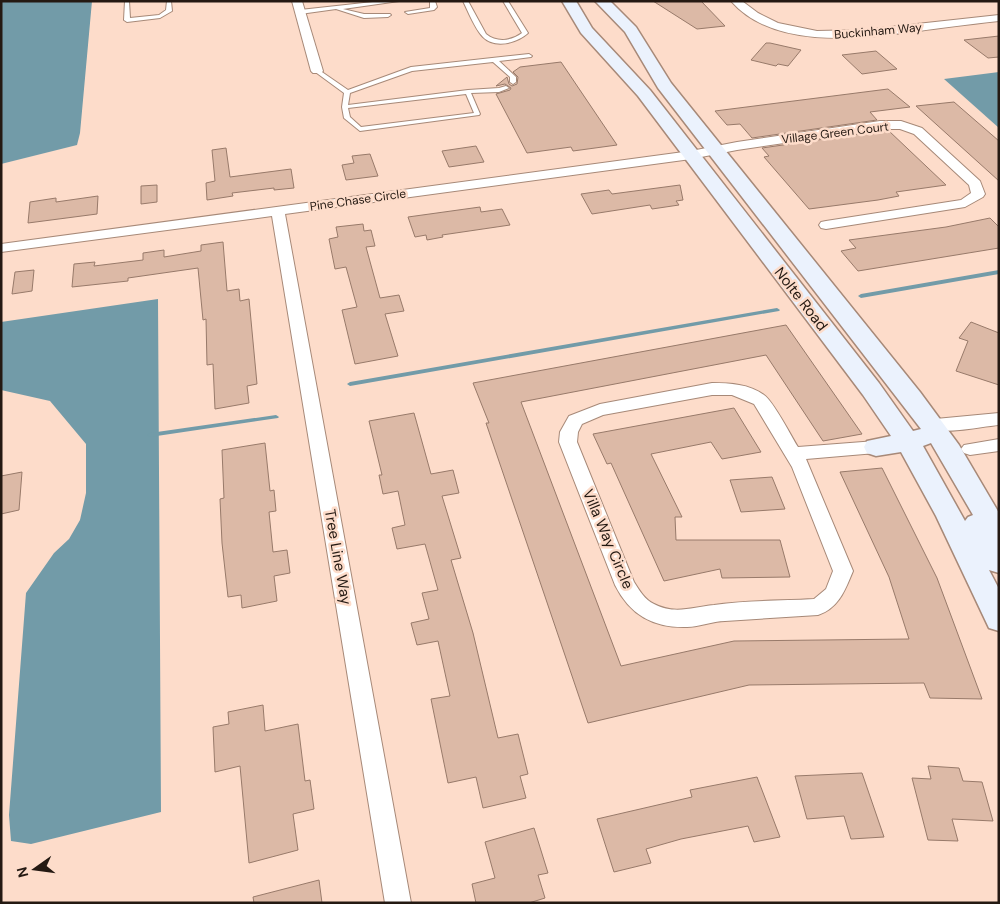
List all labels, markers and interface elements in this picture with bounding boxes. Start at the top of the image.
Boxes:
street label: Buckinham Way [833,19,923,43]
street label: Village Green Court [780,118,890,148]
street label: Pine Chase Circle [309,185,407,215]
street label: Nolte Road [770,263,832,335]
street label: Villa Way Circle [578,486,638,592]
street label: Tree Line Way [320,508,356,607]
north arrow [10,844,60,894]
text: N [12,865,32,879]

